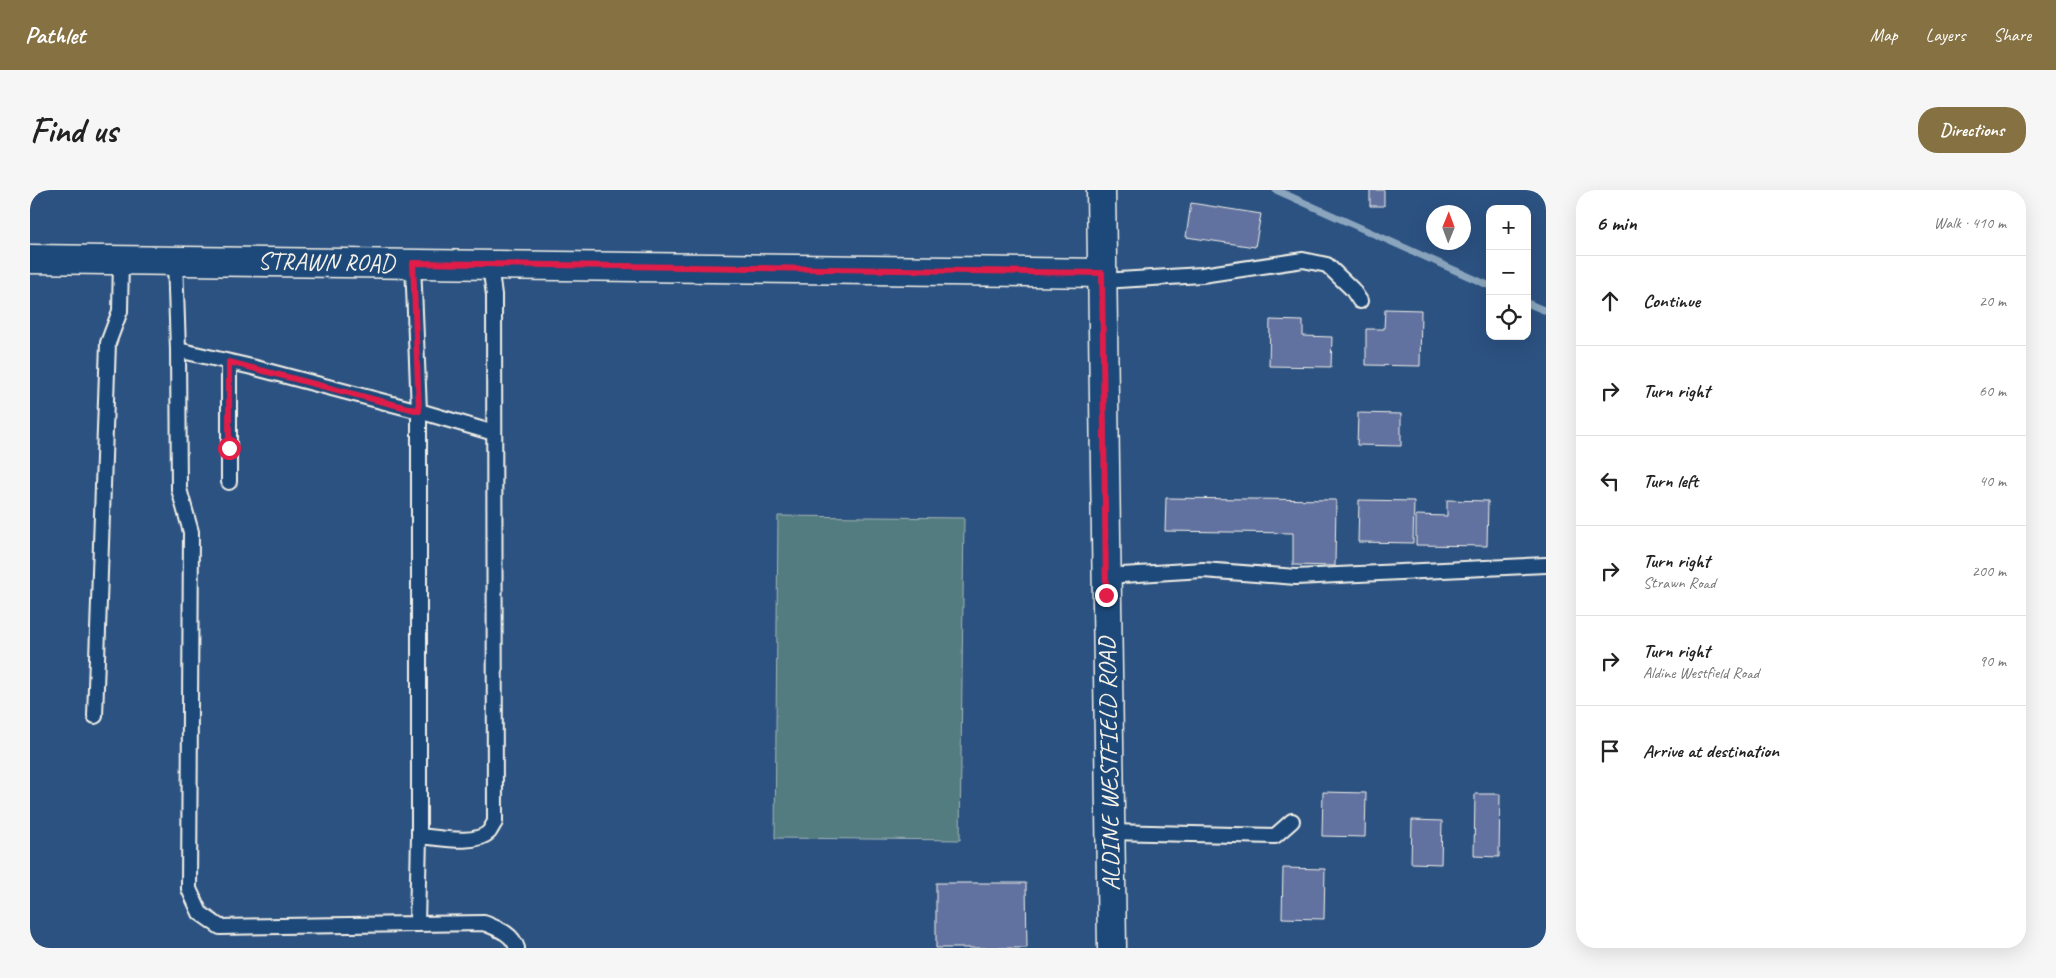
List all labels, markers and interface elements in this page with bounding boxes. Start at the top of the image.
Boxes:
text: Pathlet [25,20,85,50]
text: Map [1870,24,1898,46]
text: Layers [1926,24,1965,46]
text: Share [1993,24,2031,46]
button: Directions [1918,107,2026,153]
text: Find us [30,108,117,153]
north arrow [1426,205,1471,250]
map controls [1486,205,1531,340]
button: + [1486,205,1531,250]
text: 6 min [1596,210,1637,236]
text: Walk · 410 m [1934,213,2006,233]
street label: STRAWN ROAD [257,245,397,279]
button: − [1486,250,1531,295]
icon: ahead [1596,287,1624,315]
text: Continue [1643,289,1700,313]
text: 20 m [1979,291,2006,311]
button: locate [1486,295,1531,340]
icon: right [1596,377,1624,405]
text: Turn right [1643,379,1710,403]
text: 60 m [1979,381,2006,401]
route start [218,437,241,460]
icon: left [1596,467,1624,495]
text: Turn left [1643,469,1698,493]
text: 40 m [1979,471,2006,491]
text: Turn right [1643,549,1710,573]
icon: right [1596,557,1624,585]
text: 200 m [1972,561,2006,581]
text: Strawn Road [1643,573,1715,593]
route end [1095,584,1118,607]
street label: ALDINE WESTFIELD ROAD [1091,635,1127,891]
text: Turn right [1643,639,1710,663]
icon: right [1596,647,1624,675]
text: 90 m [1979,651,2006,671]
text: Aldine Westfield Road [1643,663,1759,683]
icon: arrive [1596,737,1624,765]
text: Arrive at destination [1643,739,1779,763]

